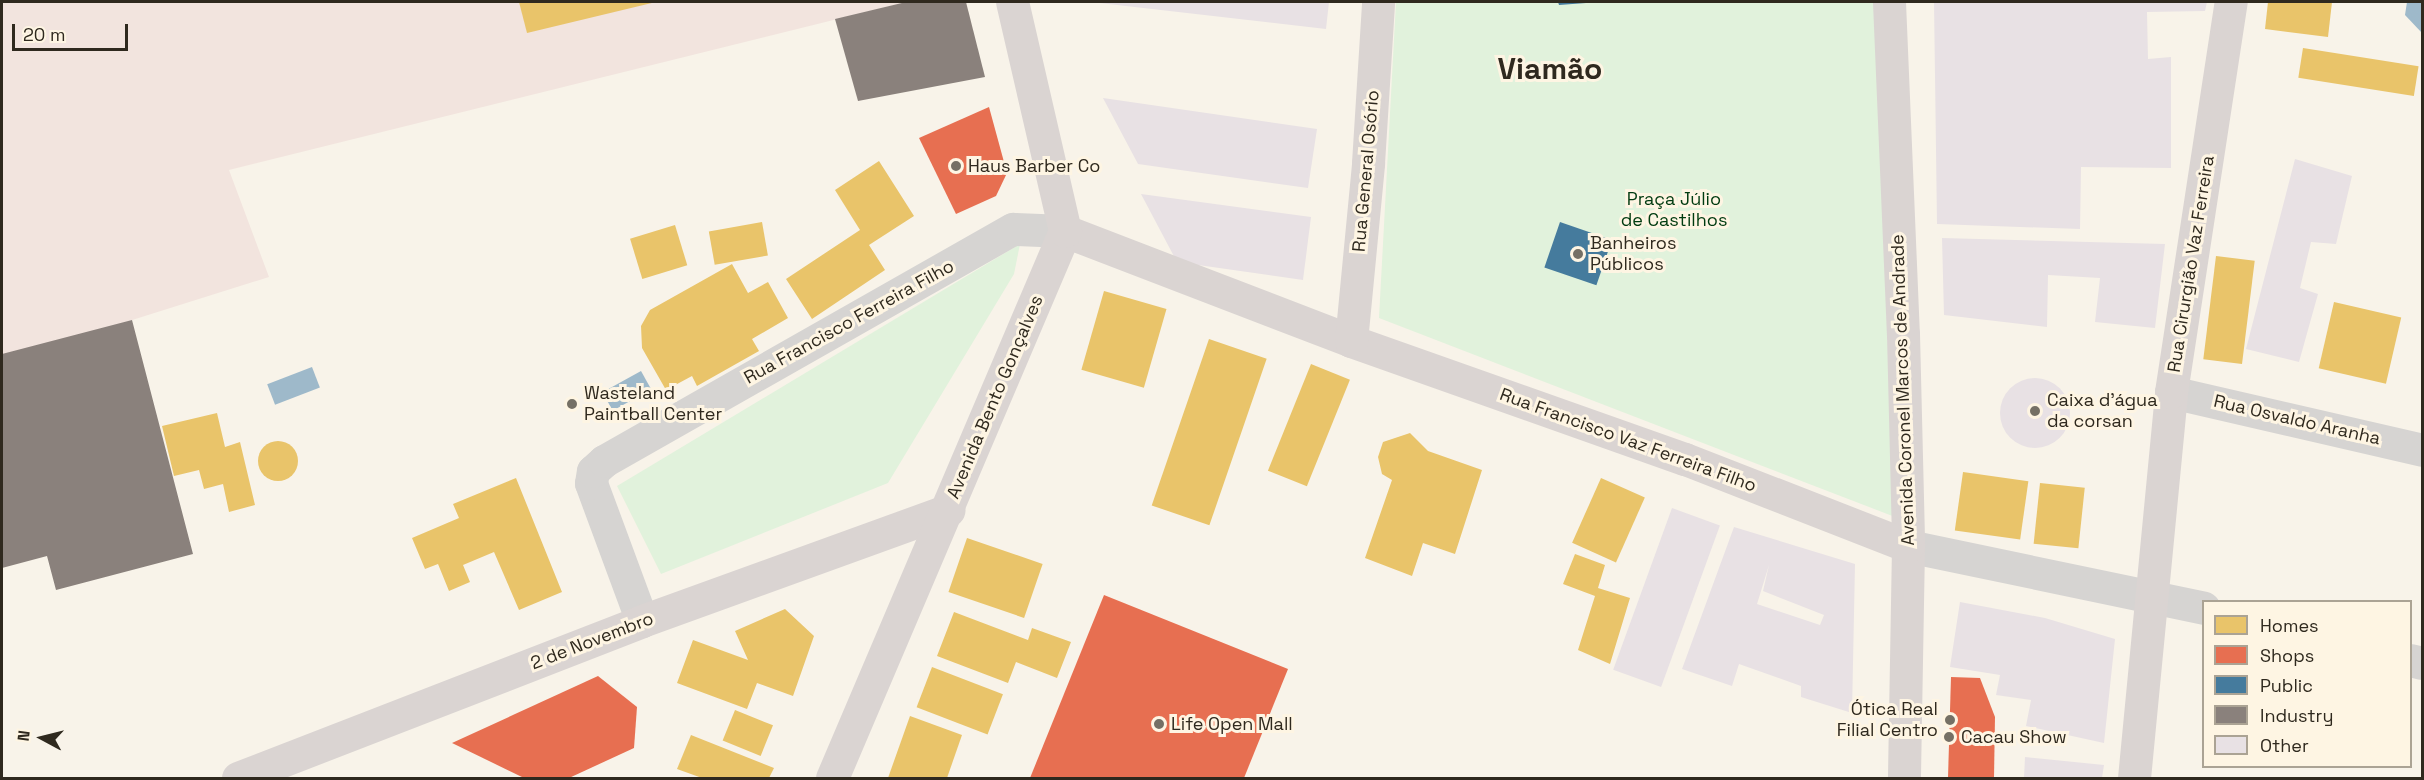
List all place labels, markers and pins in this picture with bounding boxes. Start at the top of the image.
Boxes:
place label: Haus Barber Co [968,155,1100,177]
marker: Haus Barber Co [949,159,963,173]
place label: Banheiros Públicos [1590,233,1676,276]
marker: Banheiros Públicos [1571,247,1585,261]
place label: Wasteland Paintball Center [584,383,722,426]
place label: Caixa d'água da corsan [2047,390,2157,432]
marker: Wasteland Paintball Center [565,397,579,411]
marker: Caixa d'água da corsan [2028,404,2042,418]
place label: Ótica Real Filial Centro [1837,699,1938,742]
place label: Life Open Mall [1171,713,1293,735]
marker: Ótica Real Filial Centro [1943,713,1957,727]
marker: Life Open Mall [1152,717,1166,731]
place label: Cacau Show [1961,726,2067,748]
marker: Cacau Show [1942,730,1956,744]

